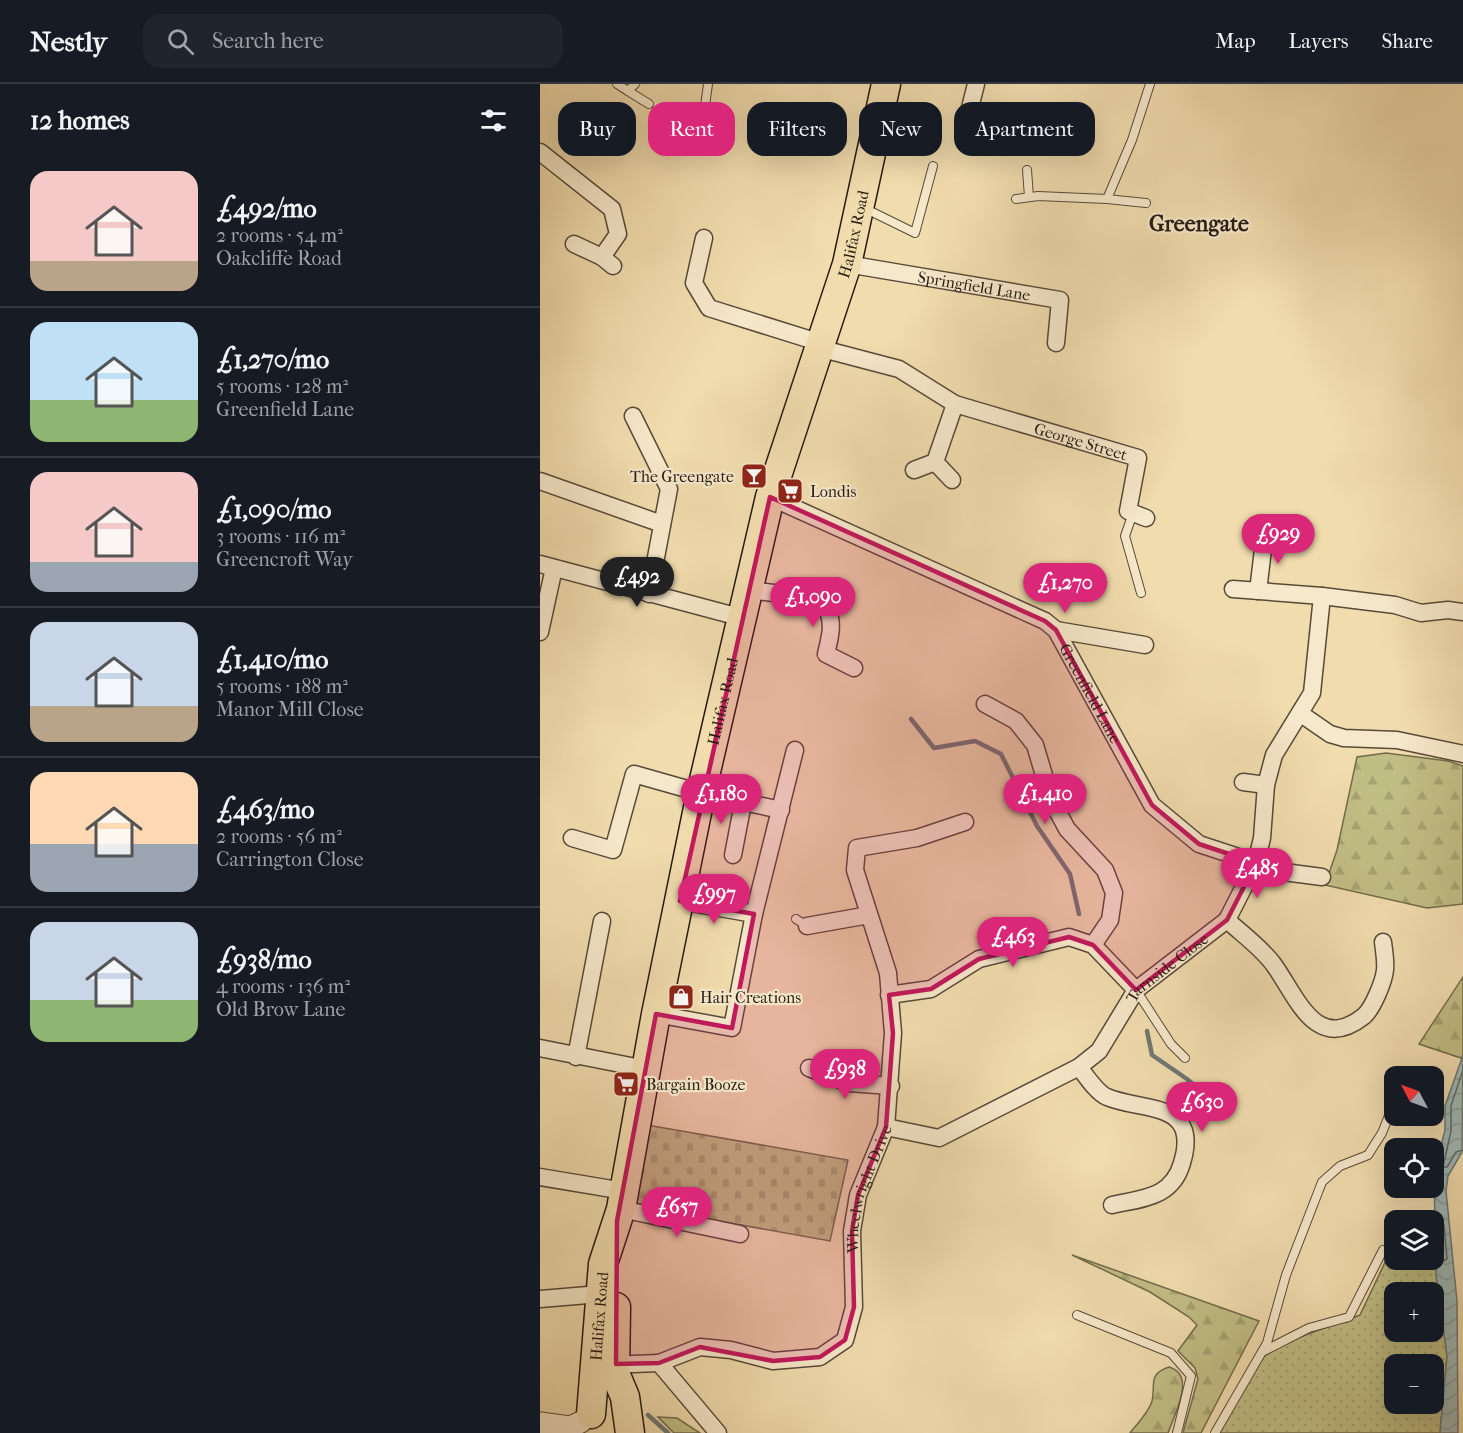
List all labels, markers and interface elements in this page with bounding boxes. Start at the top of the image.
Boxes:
search box [143,14,563,68]
text: Nestly [30,25,107,58]
icon: search [164,25,197,58]
text: Search here [212,28,324,54]
text: Map [1215,29,1256,53]
text: Layers [1289,29,1348,53]
text: Share [1381,29,1433,53]
chip: Buy [558,102,636,156]
chip: Rent [648,102,735,156]
chip: Filters [747,102,847,156]
chip: New [859,102,942,156]
chip: Apartment [954,102,1095,156]
icon: filters [477,104,510,137]
text: 12 homes [30,105,130,136]
street label: Halifax Road [834,188,873,280]
text: £492/mo [216,193,317,224]
icon: home [78,195,150,267]
district label: Greengate [1149,211,1249,237]
text: 2 rooms · 54 m² [216,224,343,247]
text: Oakcliffe Road [216,247,342,270]
street label: Springfield Lane [916,267,1032,305]
text: £1,270/mo [216,344,329,375]
icon: home [78,346,150,418]
text: 5 rooms · 128 m² [216,375,348,398]
text: Greenfield Lane [216,398,354,421]
street label: George Street [1032,419,1130,464]
bar icon: The Greengate [739,461,769,491]
place label: The Greengate [630,467,734,486]
supermarket icon: Londis [775,476,805,506]
place label: Londis [810,482,856,501]
text: £1,090/mo [216,494,331,525]
icon: home [78,496,150,568]
pin: £929 [1242,514,1314,565]
text: £929 [1256,522,1300,545]
text: 3 rooms · 116 m² [216,525,345,548]
text: Greencroft Way [216,548,353,571]
pin: £492 [601,557,673,608]
pin: £1,270 [1016,563,1114,614]
text: £492 [614,565,660,588]
text: £1,270 [1037,571,1093,594]
pin: £1,090 [764,577,862,628]
text: £1,090 [784,585,842,608]
street label: Greenfield Lane [1055,640,1125,747]
text: £1,410/mo [216,644,329,675]
icon: home [78,646,150,718]
street label: Halifax Road [703,656,742,747]
text: 5 rooms · 188 m² [216,675,348,698]
text: Manor Mill Close [216,698,364,721]
pin: £1,180 [672,774,770,825]
pin: £1,410 [996,774,1094,825]
text: £1,180 [695,782,747,805]
text: £1,410 [1017,782,1073,805]
text: £463/mo [216,794,314,825]
icon: home [78,796,150,868]
text: 2 rooms · 56 m² [216,825,342,848]
text: Carrington Close [216,848,364,871]
pin: £485 [1221,848,1293,899]
text: £485 [1235,856,1279,879]
pin: £997 [678,874,750,925]
text: £997 [692,882,736,905]
pin: £463 [977,917,1049,968]
text: £463 [991,925,1035,948]
street label: Tarnside Close [1122,929,1212,1006]
text: £938/mo [216,944,312,975]
icon: home [78,946,150,1018]
text: 4 rooms · 136 m² [216,975,350,998]
shop icon: Hair Creations [666,982,696,1012]
place label: Hair Creations [700,988,801,1007]
text: Old Brow Lane [216,998,346,1021]
pin: £938 [809,1049,881,1100]
text: £938 [824,1057,866,1080]
north arrow [1384,1066,1444,1126]
map controls [1384,1066,1444,1414]
supermarket icon: Bargain Booze [611,1069,641,1099]
place label: Bargain Booze [646,1075,746,1094]
pin: £630 [1166,1082,1238,1133]
text: £630 [1180,1090,1224,1113]
street label: Wheelwright Drive [843,1122,896,1254]
button: locate [1384,1138,1444,1198]
pin: £657 [641,1187,713,1238]
text: £657 [656,1195,698,1218]
button: layers [1384,1210,1444,1270]
street label: Halifax Road [586,1271,612,1362]
button: + [1384,1282,1444,1342]
button: − [1384,1354,1444,1414]

